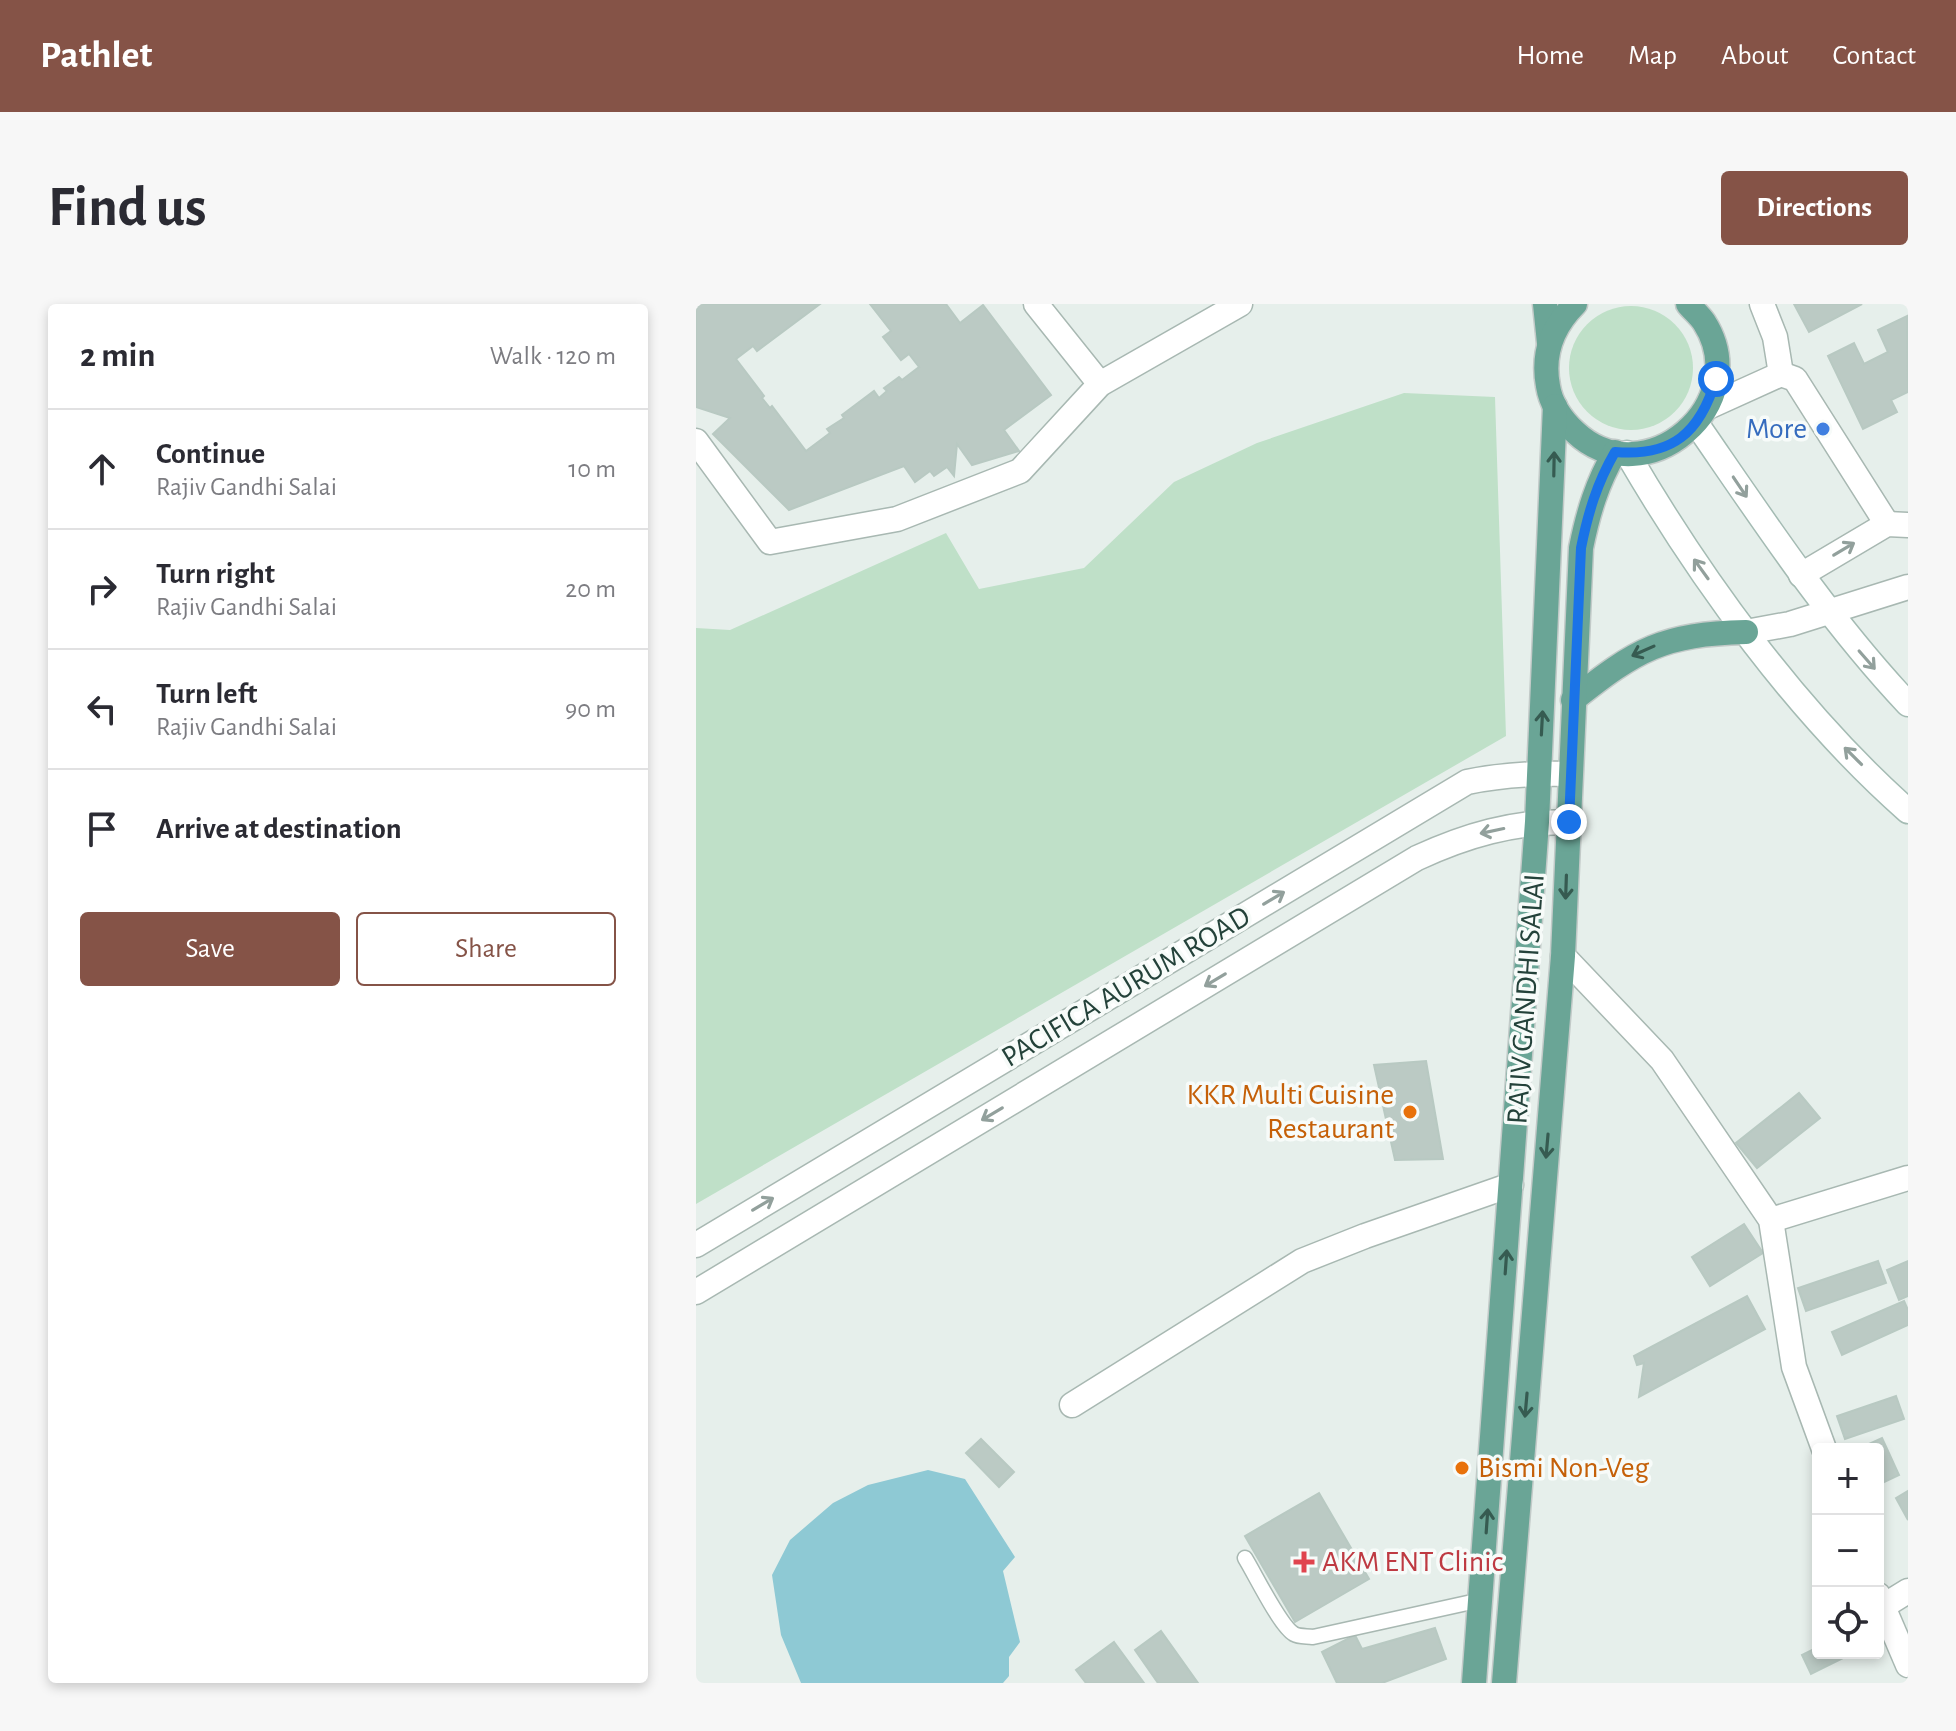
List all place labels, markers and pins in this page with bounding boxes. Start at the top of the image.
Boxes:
place label: More [1746,414,1807,444]
marker: More [1814,420,1832,438]
place label: KKR Multi Cuisine Restaurant [1187,1080,1394,1144]
marker: KKR Multi Cuisine Restaurant [1401,1103,1419,1121]
place label: Bismi Non-Veg [1478,1453,1649,1483]
marker: Bismi Non-Veg [1453,1459,1471,1477]
place label: AKM ENT Clinic [1322,1547,1504,1577]
marker: AKM ENT Clinic [1293,1551,1315,1573]

